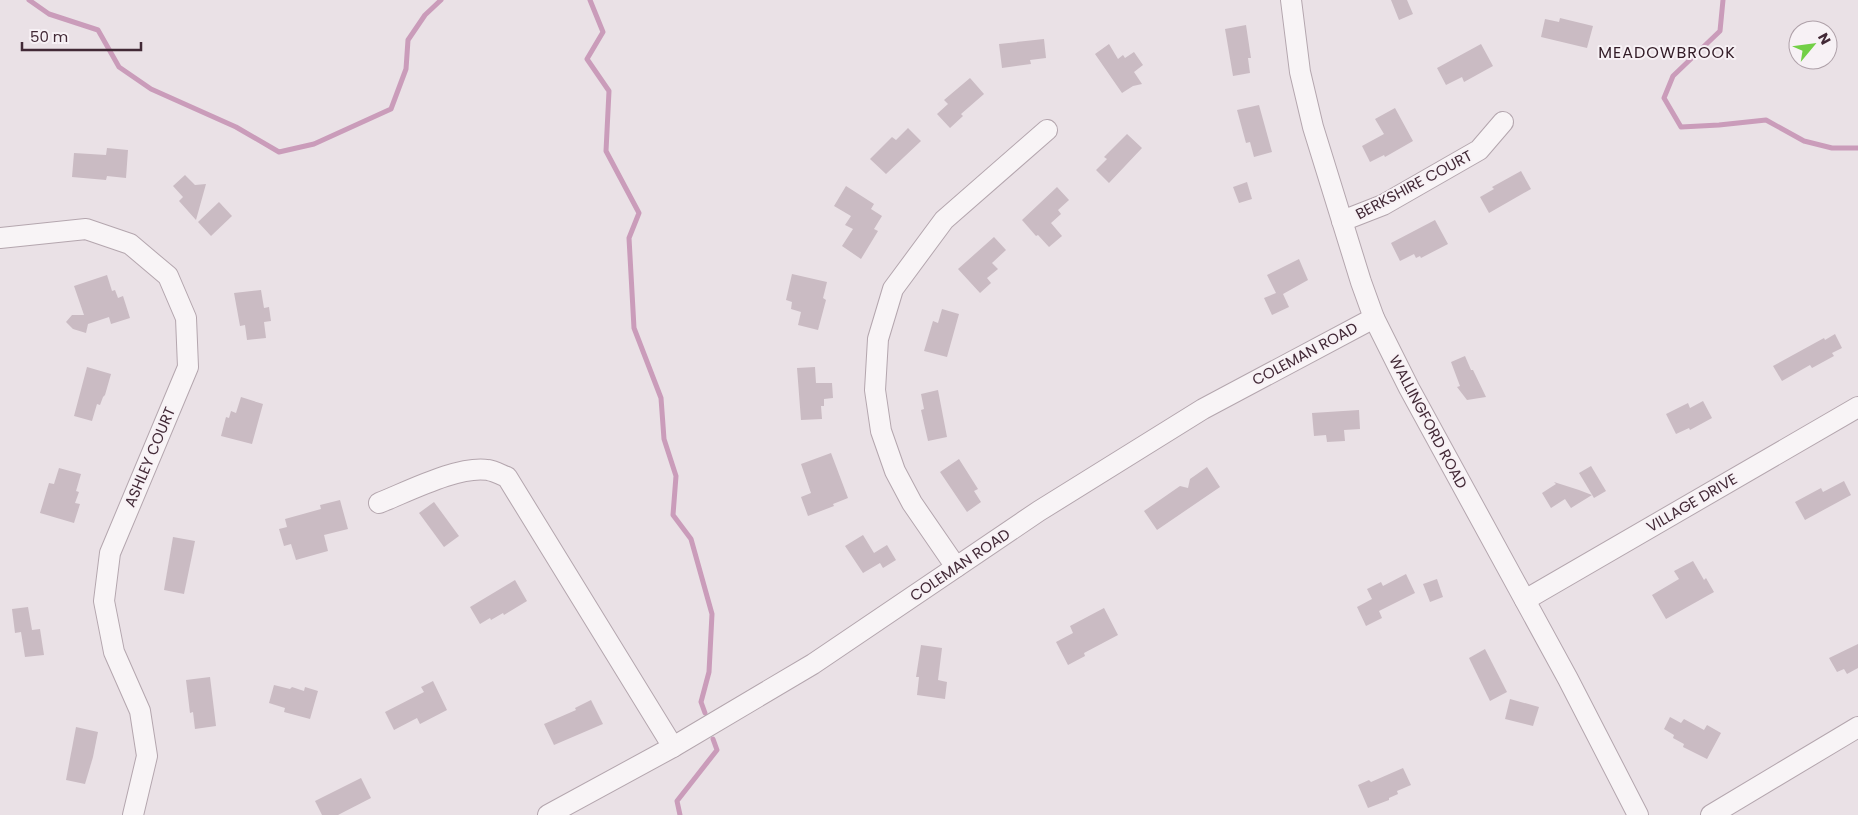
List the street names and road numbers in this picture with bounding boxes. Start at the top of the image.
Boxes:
street label: BERKSHIRE COURT [1352,145,1476,224]
street label: COLEMAN ROAD [1248,317,1361,390]
street label: WALLINGFORD ROAD [1384,351,1473,492]
street label: ASHLEY COURT [119,403,180,510]
street label: VILLAGE DRIVE [1643,468,1741,537]
street label: COLEMAN ROAD [905,523,1014,606]

